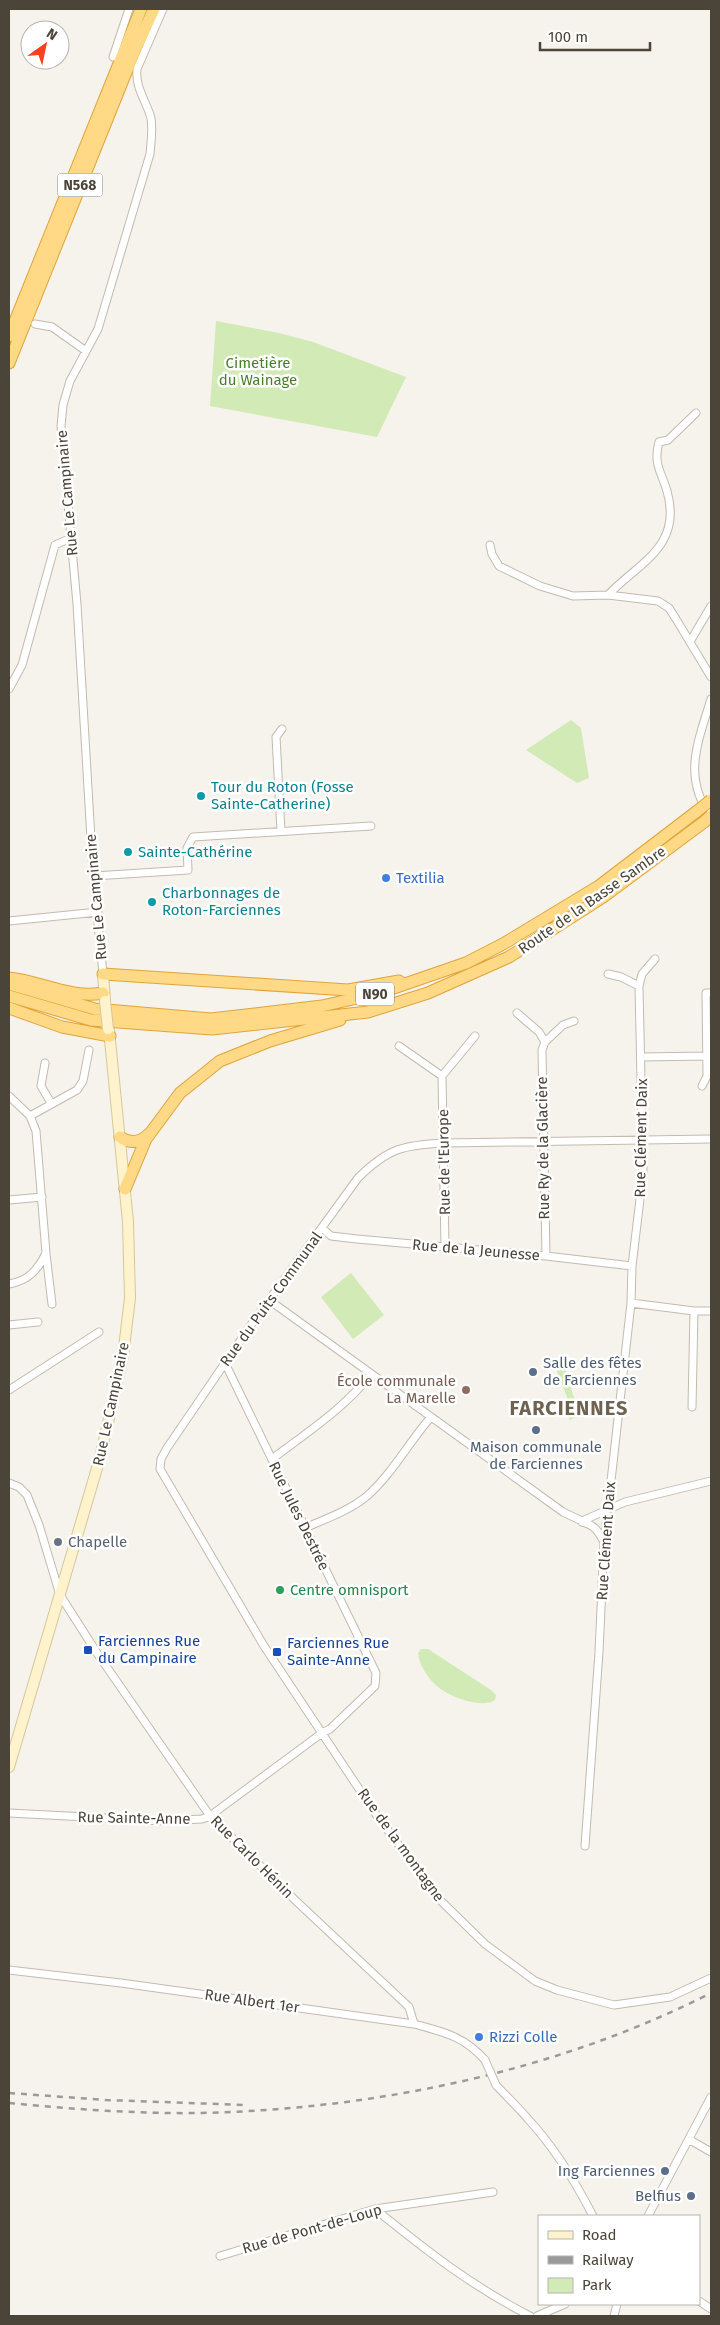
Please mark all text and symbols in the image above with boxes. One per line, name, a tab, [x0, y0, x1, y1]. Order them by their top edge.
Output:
north arrow	[20, 20, 70, 70]
scale bar	[540, 20, 650, 52]
text: N	[43, 25, 60, 44]
text: 100 m	[548, 28, 588, 46]
road number: N568	[58, 174, 102, 196]
park label: Cimetière du Wainage	[219, 354, 297, 389]
street label: Rue Le Campinaire	[53, 429, 81, 557]
place label: Tour du Roton (Fosse Sainte-Catherine)	[211, 778, 354, 813]
marker: Tour du Roton (Fosse Sainte-Catherine)	[195, 790, 207, 802]
street label: Rue Le Campinaire	[82, 833, 110, 961]
street label: Route de la Basse Sambre	[515, 842, 669, 958]
place label: Sainte-Cathérine	[138, 843, 253, 861]
marker: Sainte-Cathérine	[122, 846, 134, 858]
place label: Textilia	[396, 869, 445, 887]
marker: Textilia	[380, 872, 392, 884]
place label: Charbonnages de Roton-Farciennes	[162, 884, 281, 919]
marker: Charbonnages de Roton-Farciennes	[146, 896, 158, 908]
road number: N90	[356, 982, 394, 1006]
street label: Rue Ry de la Glacière	[533, 1076, 553, 1220]
street label: Rue Clément Daix	[631, 1078, 651, 1198]
street label: Rue de l'Europe	[434, 1109, 454, 1215]
street label: Rue du Puits Communal	[216, 1228, 326, 1370]
street label: Rue de la Jeunesse	[411, 1235, 541, 1265]
street label: Rue Le Campinaire	[89, 1340, 133, 1468]
place label: Salle des fêtes de Farciennes	[543, 1354, 642, 1389]
marker: Salle des fêtes de Farciennes	[527, 1366, 539, 1378]
place label: École communale La Marelle	[337, 1372, 456, 1407]
marker: École communale La Marelle	[460, 1384, 472, 1396]
district label: FARCIENNES	[510, 1396, 628, 1420]
marker: Maison communale de Farciennes	[530, 1424, 542, 1436]
place label: Maison communale de Farciennes	[470, 1438, 602, 1473]
street label: Rue Jules Destrée	[265, 1459, 333, 1573]
street label: Rue Clément Daix	[593, 1480, 619, 1601]
place label: Chapelle	[68, 1533, 127, 1551]
marker: Chapelle	[52, 1536, 64, 1548]
place label: Centre omnisport	[290, 1581, 409, 1599]
marker: Centre omnisport	[274, 1584, 286, 1596]
place label: Farciennes Rue du Campinaire	[98, 1632, 200, 1667]
place label: Farciennes Rue Sainte-Anne	[287, 1634, 389, 1669]
marker: Farciennes Rue du Campinaire	[82, 1644, 94, 1656]
marker: Farciennes Rue Sainte-Anne	[271, 1646, 283, 1658]
street label: Rue de la montagne	[354, 1785, 448, 1905]
street label: Rue Sainte-Anne	[77, 1808, 191, 1828]
street label: Rue Carlo Hénin	[207, 1812, 297, 1902]
street label: Rue Albert 1er	[203, 1985, 301, 2017]
place label: Rizzi Colle	[489, 2028, 557, 2046]
marker: Rizzi Colle	[473, 2031, 485, 2043]
place label: Ing Farciennes	[558, 2162, 655, 2180]
marker: Ing Farciennes	[659, 2165, 671, 2177]
place label: Belfius	[635, 2187, 681, 2205]
marker: Belfius	[685, 2190, 697, 2202]
street label: Rue de Pont-de-Loup	[240, 2200, 384, 2258]
legend	[538, 2215, 700, 2305]
text: Road	[582, 2226, 617, 2244]
text: Railway	[582, 2251, 634, 2269]
text: Park	[582, 2276, 612, 2294]

